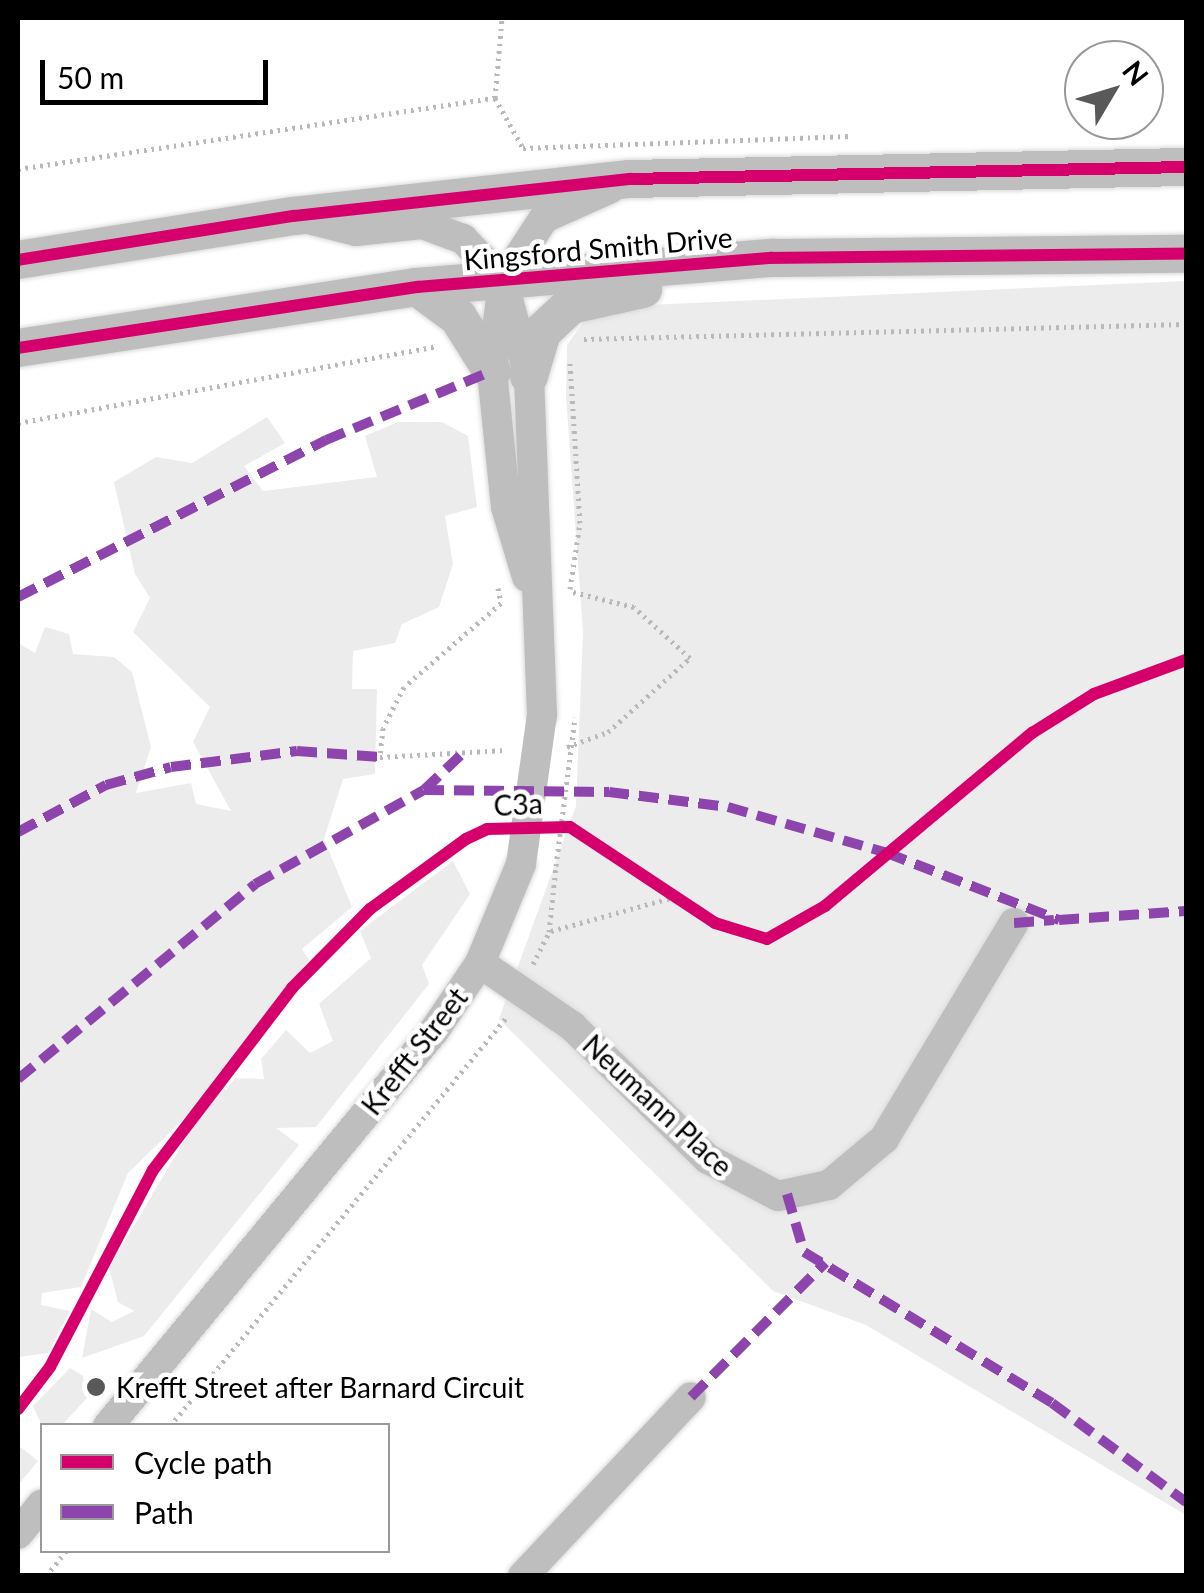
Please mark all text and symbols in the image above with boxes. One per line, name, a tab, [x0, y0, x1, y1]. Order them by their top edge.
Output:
scale bar	[45, 40, 272, 102]
north arrow	[1064, 40, 1164, 140]
text: N	[1116, 54, 1156, 92]
text: 50 m	[57, 59, 124, 95]
street label: Kingsford Smith Drive	[462, 220, 734, 276]
street label: C3a	[493, 786, 543, 822]
street label: Krefft Street	[354, 981, 474, 1121]
street label: Neumann Place	[576, 1027, 740, 1183]
place label: Krefft Street after Barnard Circuit	[116, 1370, 525, 1404]
marker: Krefft Street after Barnard Circuit	[85, 1376, 107, 1398]
legend	[40, 1423, 390, 1553]
text: Cycle path	[134, 1444, 273, 1480]
text: Path	[134, 1494, 194, 1530]

